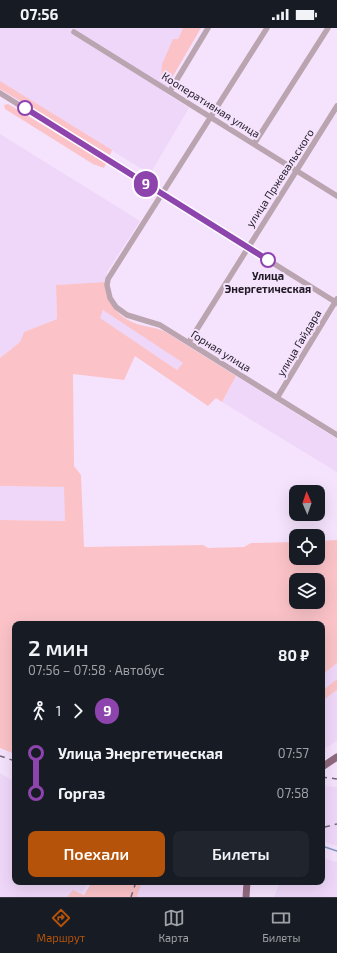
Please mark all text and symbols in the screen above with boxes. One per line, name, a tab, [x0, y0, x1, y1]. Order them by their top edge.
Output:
text: 07:56	[20, 5, 58, 23]
street label: Кооперативная улица	[159, 69, 263, 141]
unlabelled marker	[17, 100, 33, 116]
street label: улица Пржевальского	[243, 126, 317, 230]
line badge: 9	[133, 171, 159, 197]
text: 9	[142, 175, 150, 192]
marker: Улица Энергетическая	[260, 252, 276, 268]
place label: Улица Энергетическая	[225, 269, 311, 295]
street label: улица Гайдара	[274, 307, 324, 379]
street label: Горная улица	[188, 327, 254, 375]
north arrow	[289, 485, 325, 521]
map controls	[289, 485, 325, 609]
button: locate	[289, 529, 325, 565]
button: layers	[289, 573, 325, 609]
text: 2 мин	[28, 634, 89, 660]
text: 80 ₽	[278, 646, 309, 664]
text: 07:56 – 07:58 · Автобус	[28, 662, 164, 678]
icon: walk	[28, 700, 50, 722]
icon: forward	[67, 700, 89, 722]
text: 9	[103, 702, 111, 719]
text: 1	[56, 703, 61, 719]
text: Улица Энергетическая	[58, 744, 223, 762]
text: 07:57	[278, 745, 309, 761]
text: Горгаз	[58, 784, 105, 802]
text: 07:58	[277, 785, 309, 801]
button: Поехали	[28, 831, 165, 877]
button: Билеты	[173, 831, 309, 877]
tab: Маршрут	[37, 907, 85, 944]
tab: Карта	[158, 907, 189, 944]
tab: Билеты	[262, 907, 300, 944]

